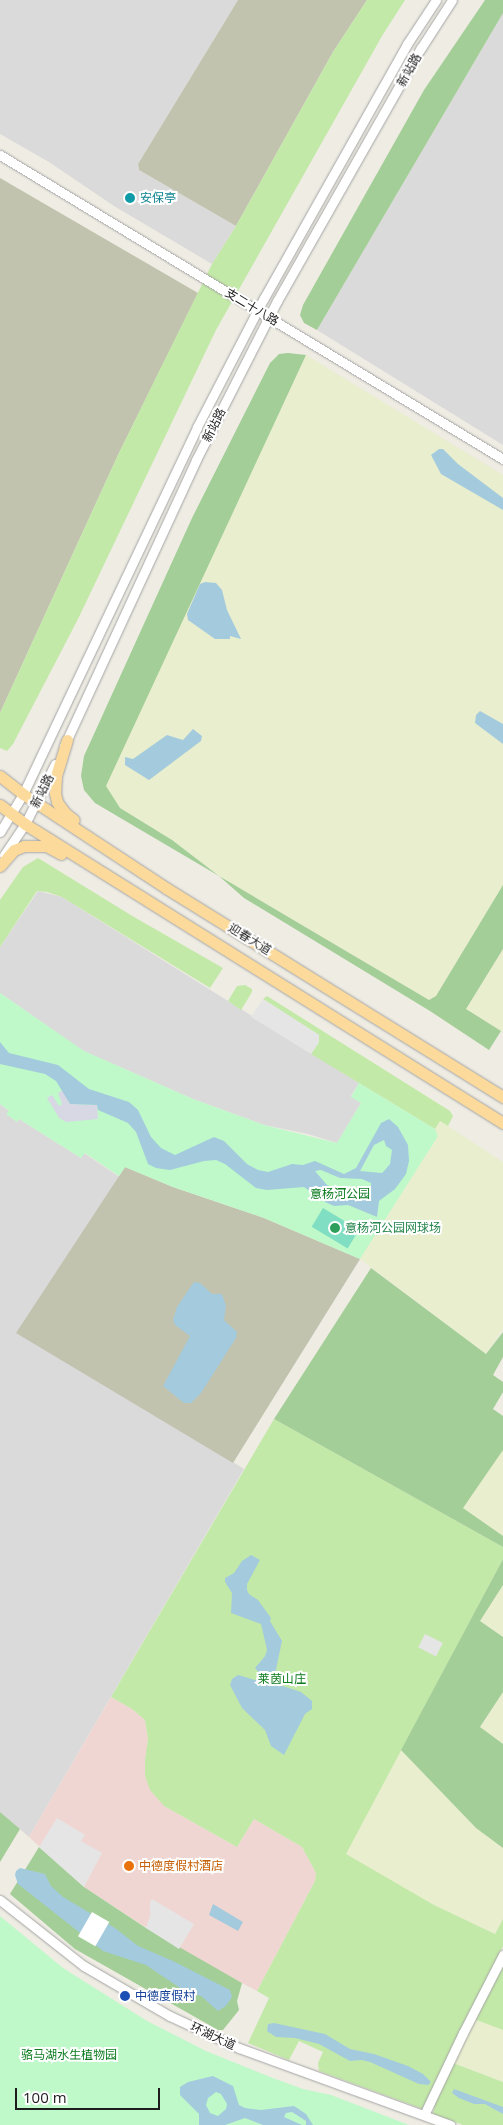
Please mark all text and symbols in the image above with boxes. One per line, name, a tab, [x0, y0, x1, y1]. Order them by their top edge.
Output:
street label: 新站路	[394, 51, 424, 89]
place label: 安保亭	[140, 191, 176, 205]
marker: 安保亭	[124, 192, 136, 204]
street label: 支二十八路	[223, 285, 281, 329]
street label: 新站路	[199, 406, 229, 444]
street label: 新站路	[27, 772, 57, 810]
street label: 迎春大道	[226, 920, 274, 958]
park label: 意杨河公园	[310, 1187, 370, 1201]
place label: 意杨河公园网球场	[345, 1221, 441, 1235]
marker: 意杨河公园网球场	[329, 1222, 341, 1234]
park label: 莱茵山庄	[258, 1672, 306, 1686]
place label: 中德度假村酒店	[139, 1859, 223, 1873]
marker: 中德度假村酒店	[123, 1860, 135, 1872]
place label: 中德度假村	[135, 1989, 195, 2003]
marker: 中德度假村	[119, 1990, 131, 2002]
street label: 环湖大道	[188, 2019, 238, 2053]
park label: 骆马湖水生植物园	[21, 2048, 117, 2062]
scale bar	[18, 2078, 162, 2110]
text: 100 m	[23, 2087, 67, 2107]

